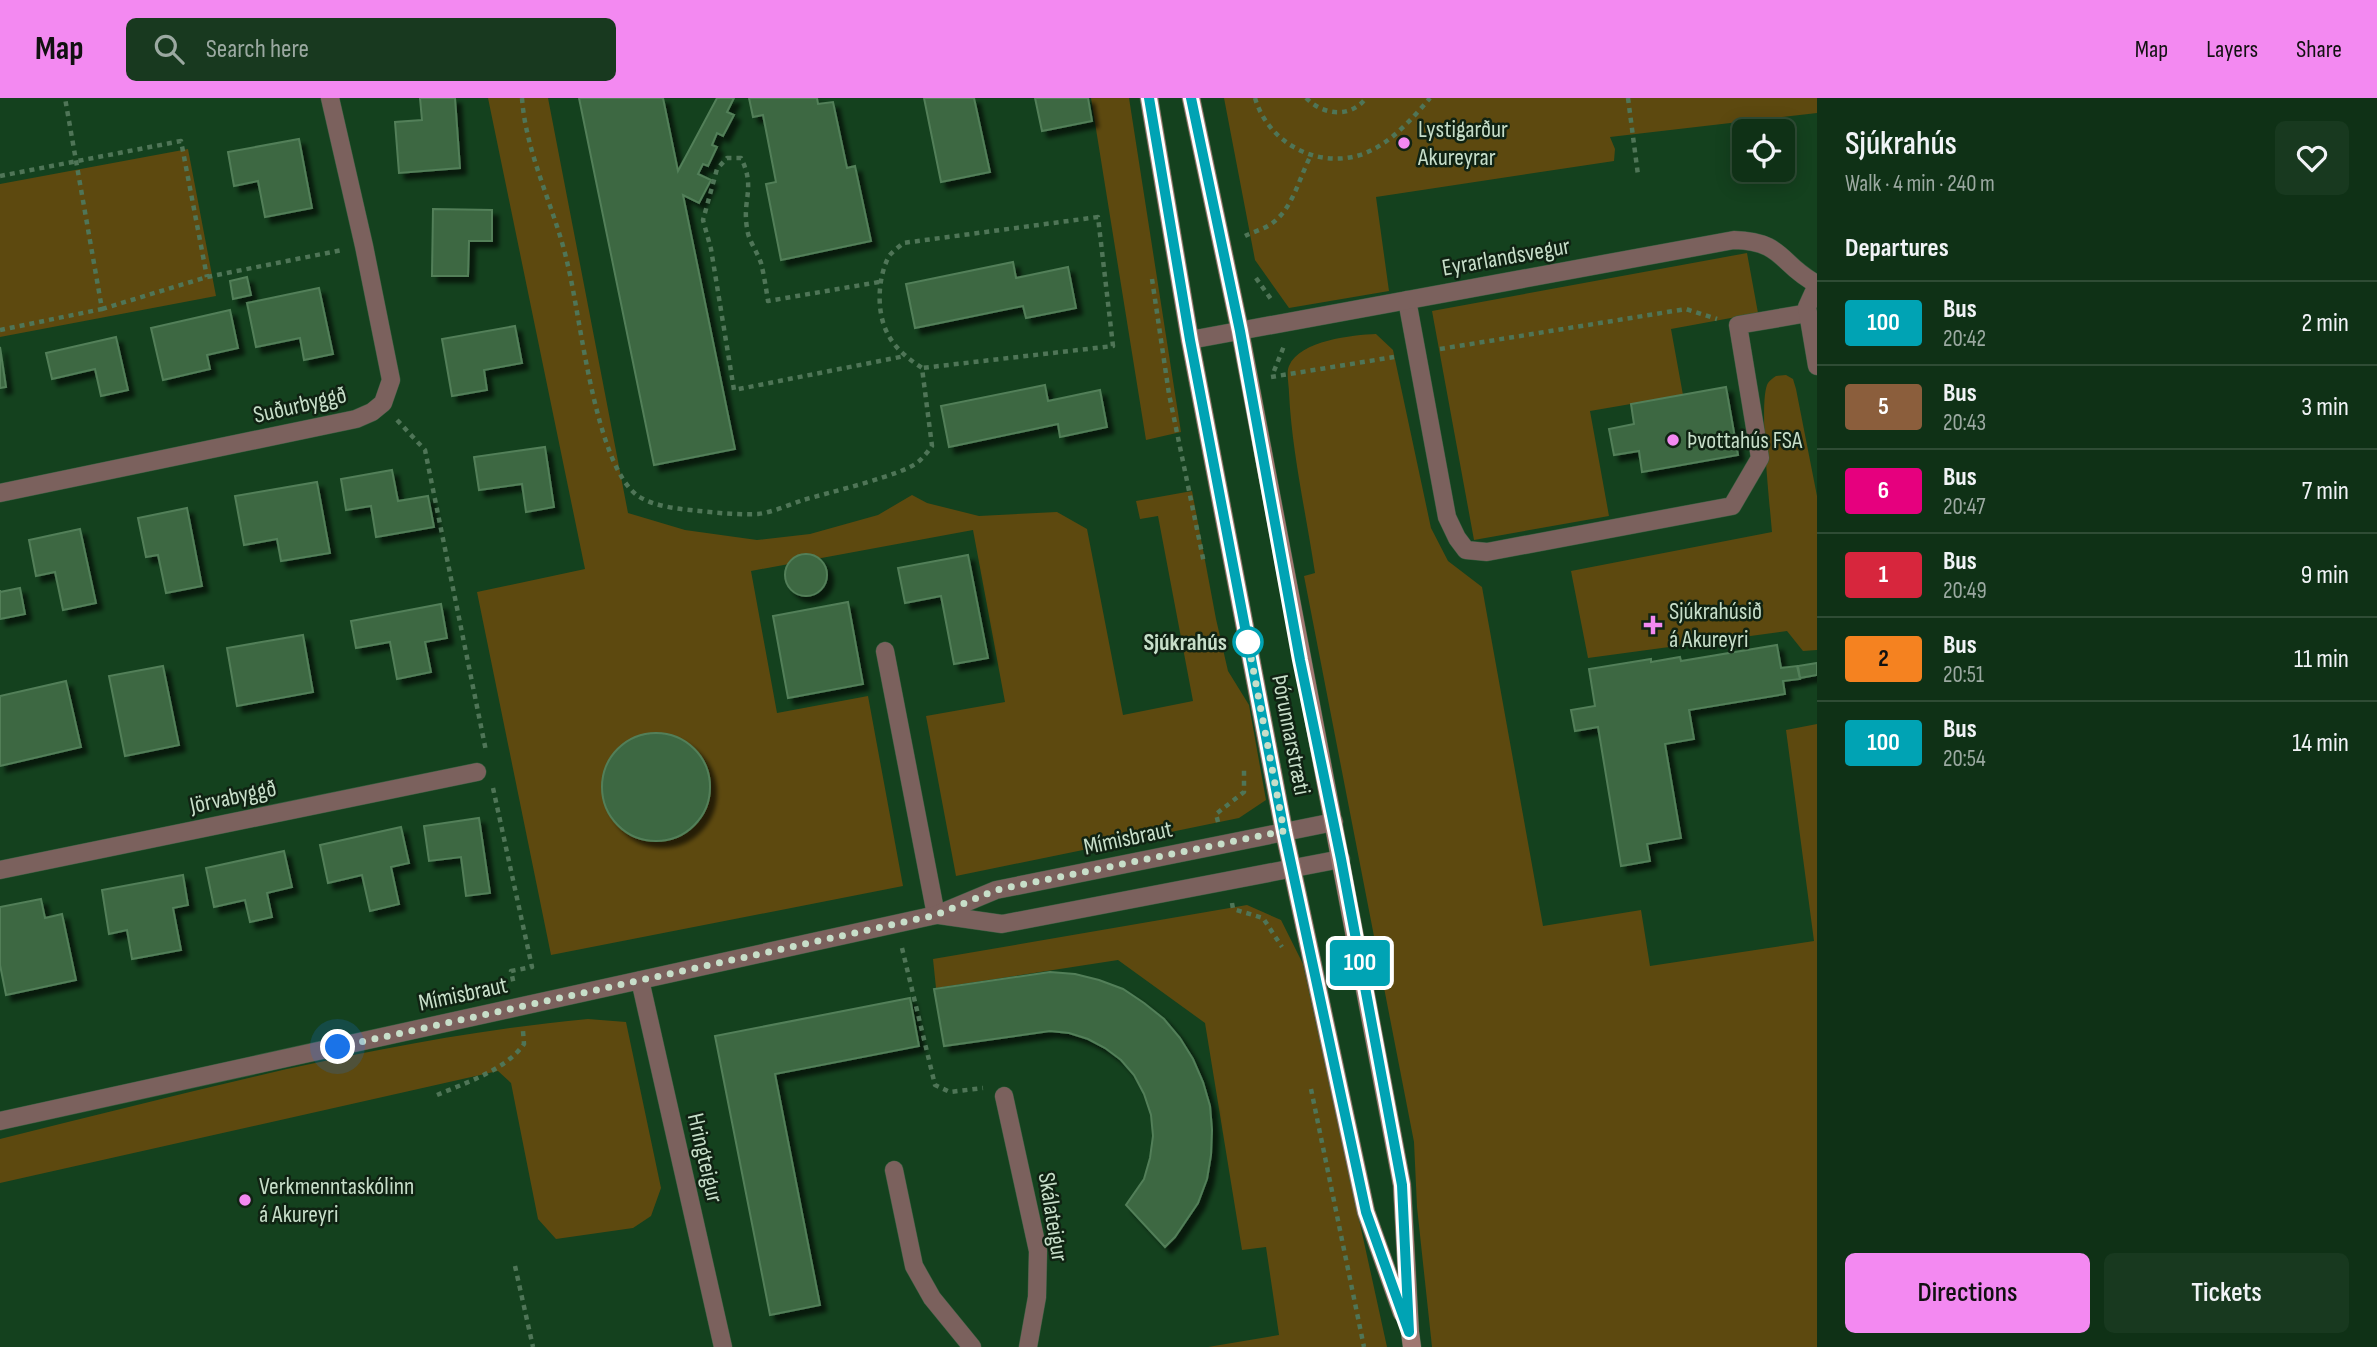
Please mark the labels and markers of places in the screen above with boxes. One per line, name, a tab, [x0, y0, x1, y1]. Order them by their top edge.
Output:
place label: Lystigarður Akureyrar	[1417, 115, 1508, 172]
marker: Lystigarður Akureyrar	[1396, 135, 1412, 151]
place label: Þvottahús FSA	[1687, 426, 1803, 455]
marker: Þvottahús FSA	[1665, 432, 1681, 448]
place label: Sjúkrahúsið á Akureyri	[1669, 597, 1762, 654]
marker: Sjúkrahúsið á Akureyri	[1643, 615, 1663, 635]
marker: Sjúkrahús	[1233, 627, 1263, 657]
place label: Sjúkrahús	[1143, 628, 1227, 657]
place label: Verkmenntaskólinn á Akureyri	[259, 1172, 414, 1229]
marker: Verkmenntaskólinn á Akureyri	[237, 1192, 253, 1208]

